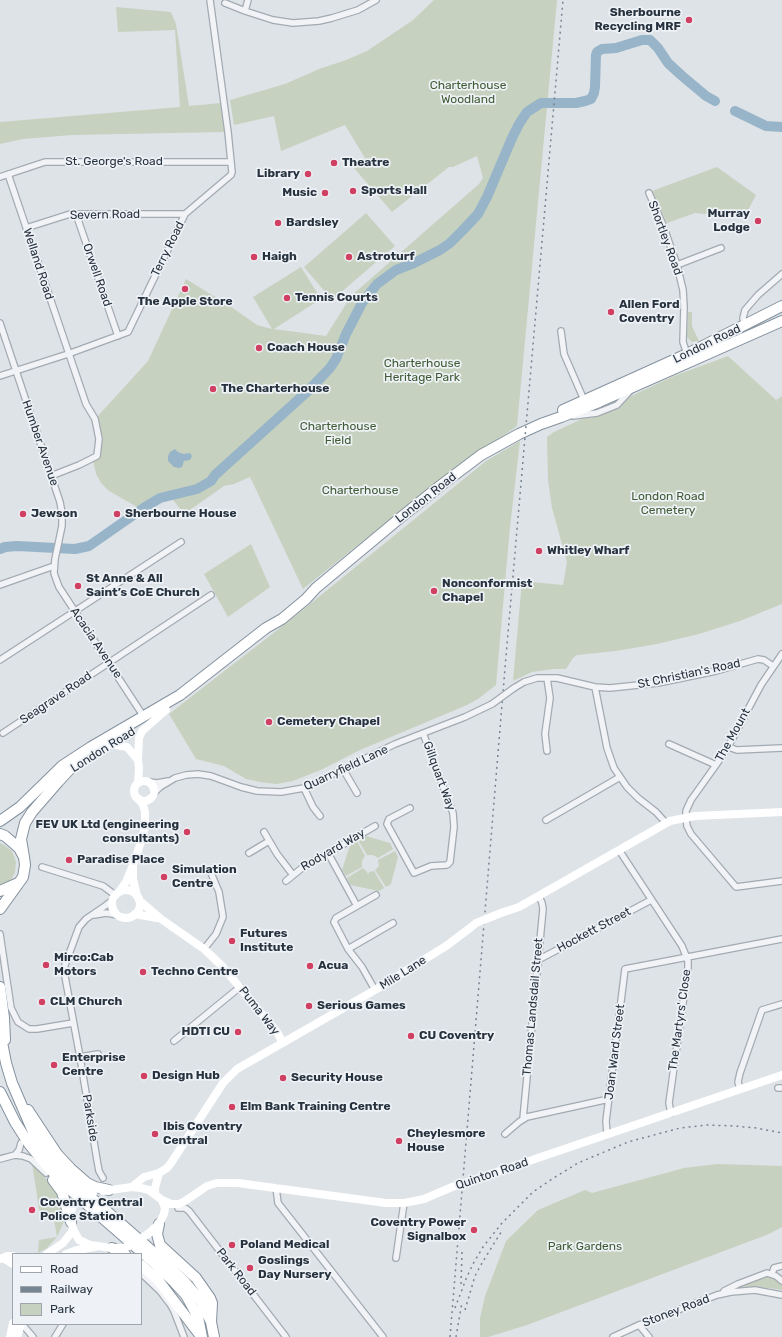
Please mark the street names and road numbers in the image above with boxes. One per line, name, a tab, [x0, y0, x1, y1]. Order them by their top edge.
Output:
street label: St. George's Road	[65, 155, 163, 169]
street label: Shortley Road	[645, 199, 685, 277]
street label: Severn Road	[70, 207, 140, 223]
street label: Terry Road	[148, 219, 188, 279]
street label: Welland Road	[20, 226, 56, 302]
street label: Orwell Road	[79, 241, 115, 309]
street label: London Road	[671, 321, 743, 367]
street label: Humber Avenue	[19, 398, 61, 488]
street label: London Road	[393, 470, 459, 526]
street label: Acacia Avenue	[67, 605, 125, 681]
street label: St Christian's Road	[636, 656, 742, 692]
street label: Seagrave Road	[17, 669, 95, 727]
street label: The Mount	[712, 706, 754, 764]
street label: London Road	[68, 724, 138, 776]
street label: Gillquart Way	[420, 739, 458, 813]
street label: Quarryfield Lane	[302, 742, 390, 794]
street label: Rodyard Way	[298, 826, 368, 874]
street label: Hockett Street	[555, 904, 633, 956]
street label: Thomas Landsdail Street	[520, 937, 546, 1077]
street label: Mile Lane	[377, 953, 429, 993]
street label: The Martyrs' Close	[666, 968, 694, 1072]
street label: Puma Way	[236, 984, 282, 1038]
street label: Joan Ward Street	[602, 1003, 628, 1101]
street label: Parkside	[79, 1093, 101, 1143]
street label: Quinton Road	[454, 1155, 530, 1193]
street label: Park Road	[213, 1245, 259, 1299]
street label: Stoney Road	[640, 1292, 712, 1330]

